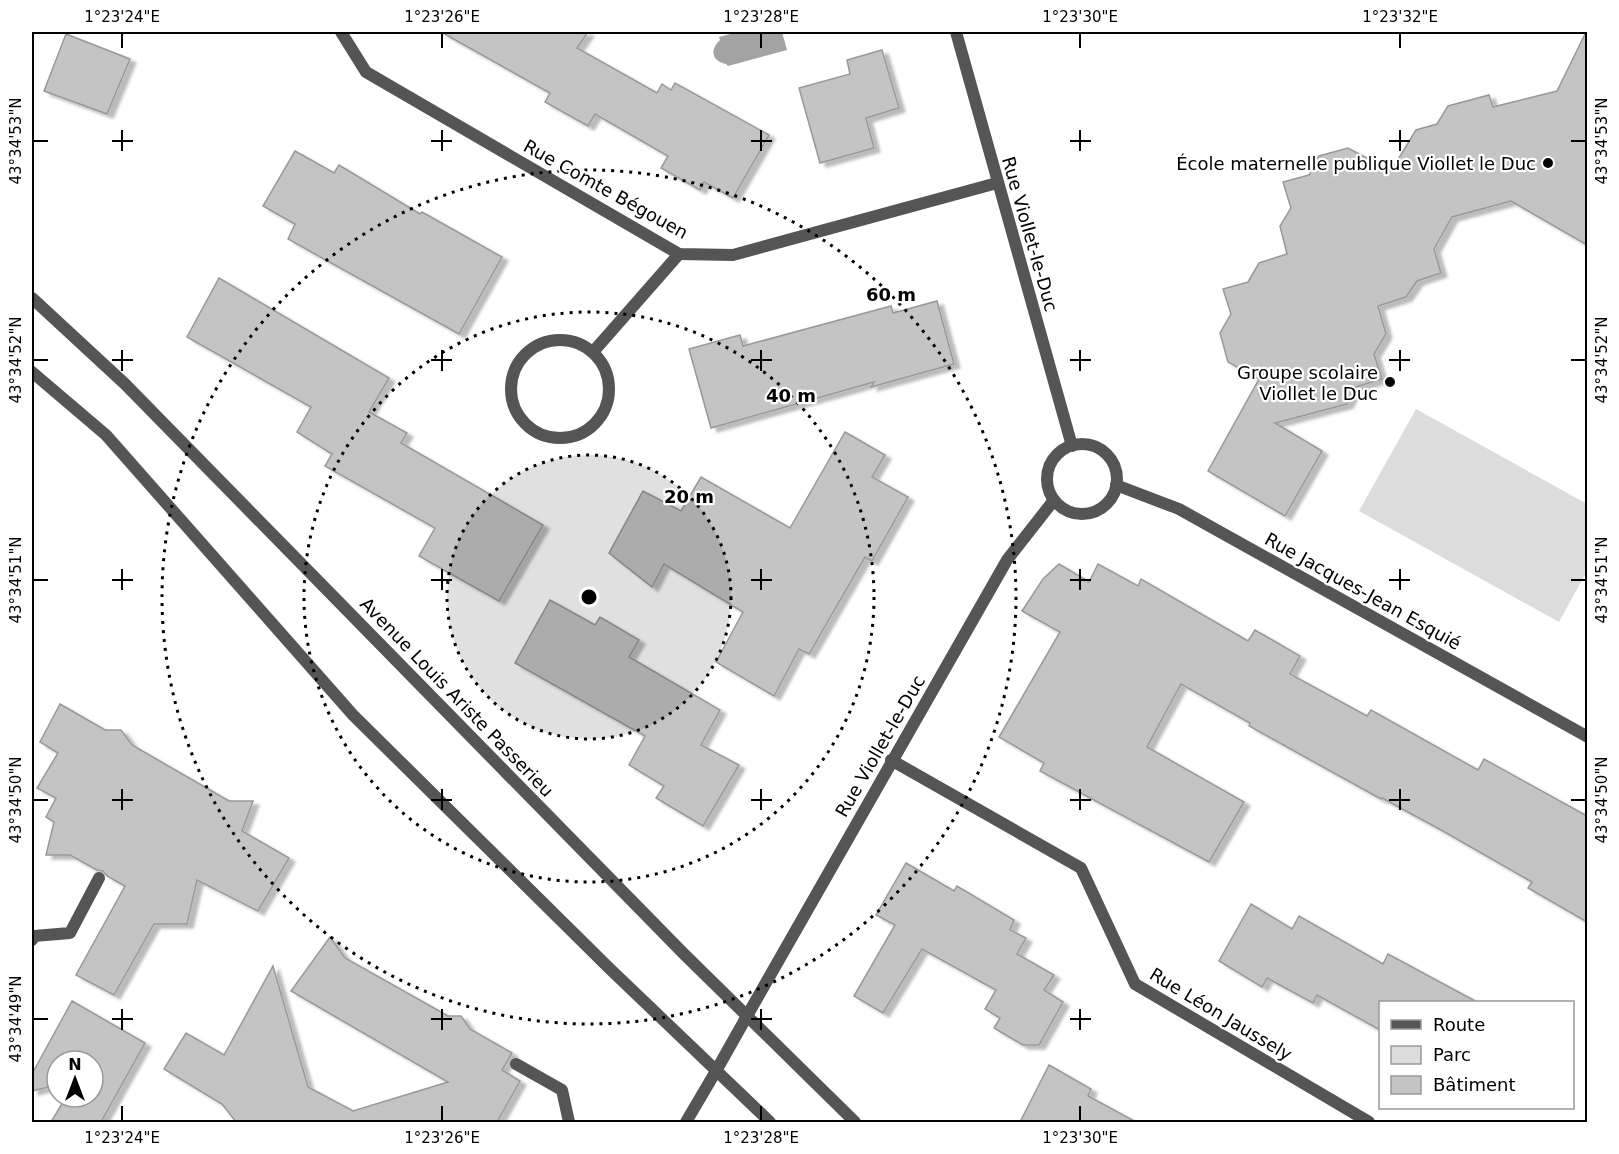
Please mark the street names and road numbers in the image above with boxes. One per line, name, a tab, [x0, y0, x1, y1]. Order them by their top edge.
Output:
street label: Rue Comte Bégouen	[520, 135, 692, 243]
street label: Rue Viollet-le-Duc	[998, 154, 1062, 314]
street label: Rue Jacques-Jean Esquié	[1261, 528, 1465, 654]
street label: Avenue Louis Ariste Passerieu	[356, 593, 558, 801]
street label: Rue Viollet-le-Duc	[831, 671, 929, 821]
street label: Rue Léon Jaussely	[1146, 963, 1296, 1065]

